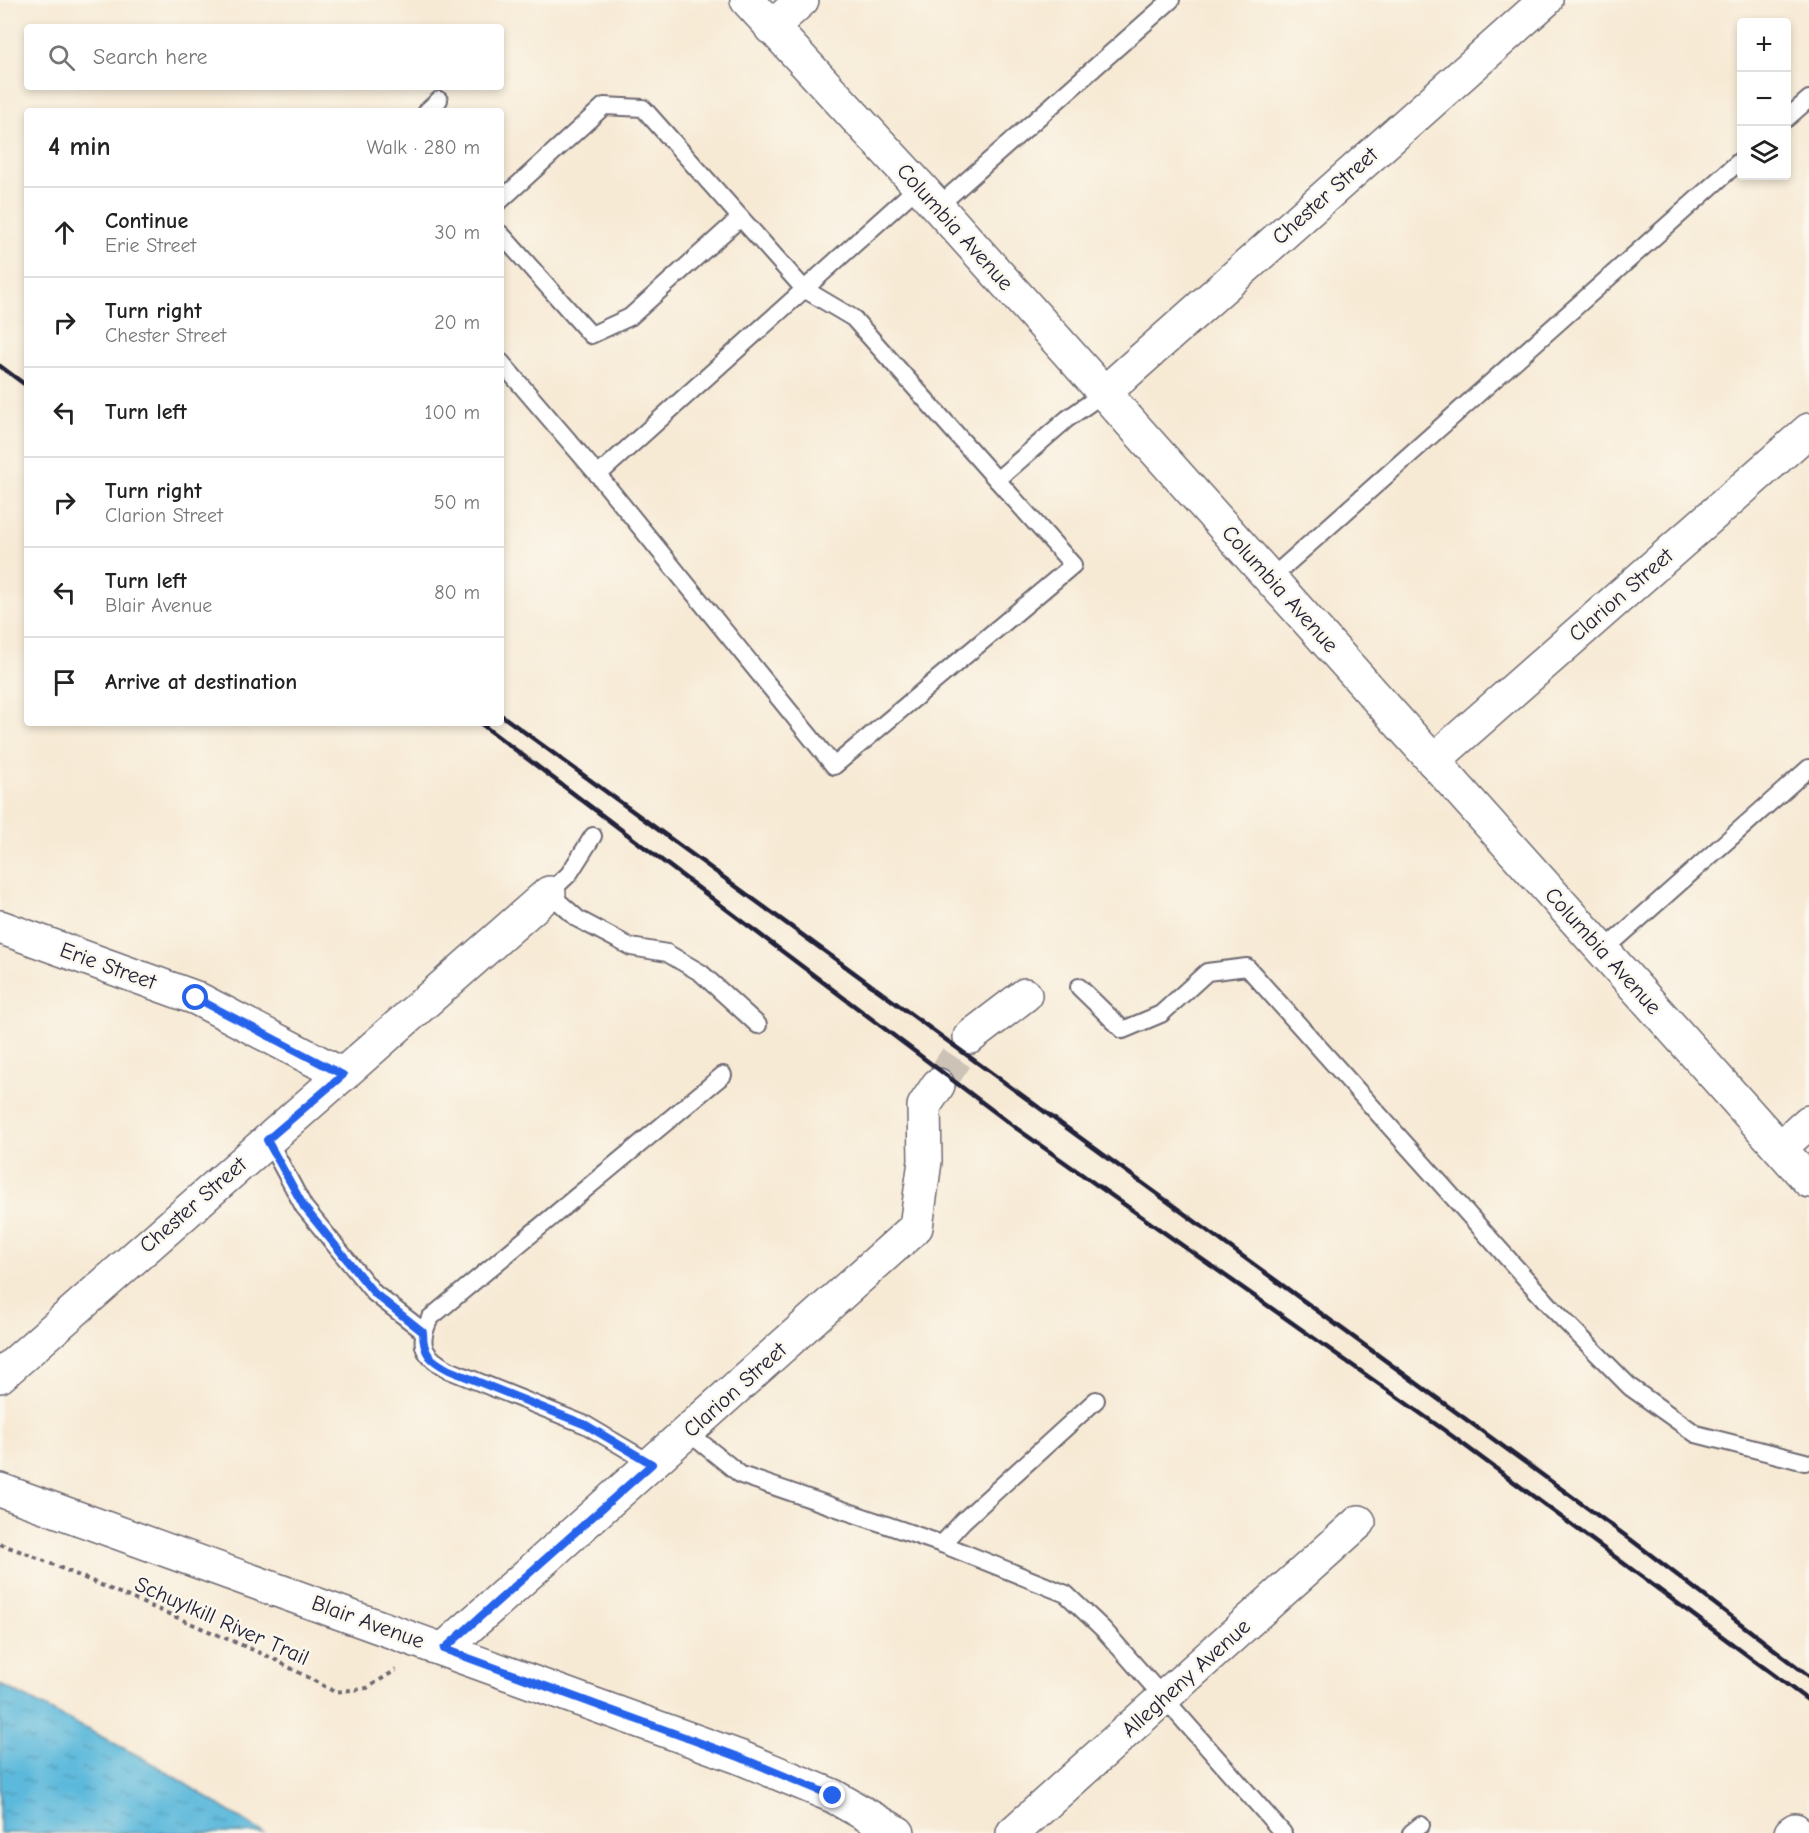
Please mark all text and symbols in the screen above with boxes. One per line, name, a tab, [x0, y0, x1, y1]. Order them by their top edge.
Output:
map controls	[1737, 18, 1791, 180]
button: +	[1737, 18, 1791, 72]
search box	[24, 24, 504, 90]
icon: search	[45, 41, 78, 74]
text: Search here	[93, 44, 208, 70]
button: −	[1737, 72, 1791, 126]
button: layers	[1737, 126, 1791, 180]
text: 4 min	[48, 132, 111, 162]
text: Walk · 280 m	[367, 136, 480, 159]
street label: Chester Street	[1267, 141, 1384, 250]
street label: Columbia Avenue	[891, 158, 1019, 296]
text: Continue	[105, 208, 188, 234]
icon: ahead	[48, 216, 81, 249]
text: 30 m	[434, 221, 480, 244]
text: Erie Street	[105, 234, 196, 257]
text: Turn right	[105, 298, 202, 324]
icon: right	[48, 306, 81, 339]
text: 20 m	[434, 311, 480, 334]
text: Chester Street	[105, 324, 226, 347]
icon: left	[48, 396, 81, 429]
text: Turn left	[105, 399, 187, 425]
text: 100 m	[425, 401, 480, 424]
text: Turn right	[105, 478, 202, 504]
icon: right	[48, 486, 81, 519]
text: 50 m	[434, 491, 480, 514]
text: Clarion Street	[105, 504, 223, 527]
street label: Columbia Avenue	[1216, 520, 1344, 658]
street label: Clarion Street	[1564, 542, 1679, 647]
text: Turn left	[105, 568, 187, 594]
icon: left	[48, 576, 81, 609]
text: 80 m	[434, 581, 480, 604]
text: Blair Avenue	[105, 594, 212, 617]
icon: arrive	[48, 666, 81, 699]
text: Arrive at destination	[105, 669, 297, 695]
street label: Columbia Avenue	[1539, 882, 1667, 1020]
street label: Erie Street	[56, 937, 160, 996]
route start	[182, 984, 208, 1010]
street label: Chester Street	[134, 1151, 252, 1259]
street label: Clarion Street	[678, 1336, 792, 1443]
street label: Schuylkill River Trail	[131, 1571, 313, 1671]
street label: Blair Avenue	[308, 1590, 428, 1654]
street label: Allegheny Avenue	[1116, 1613, 1256, 1743]
route end	[819, 1782, 845, 1808]

